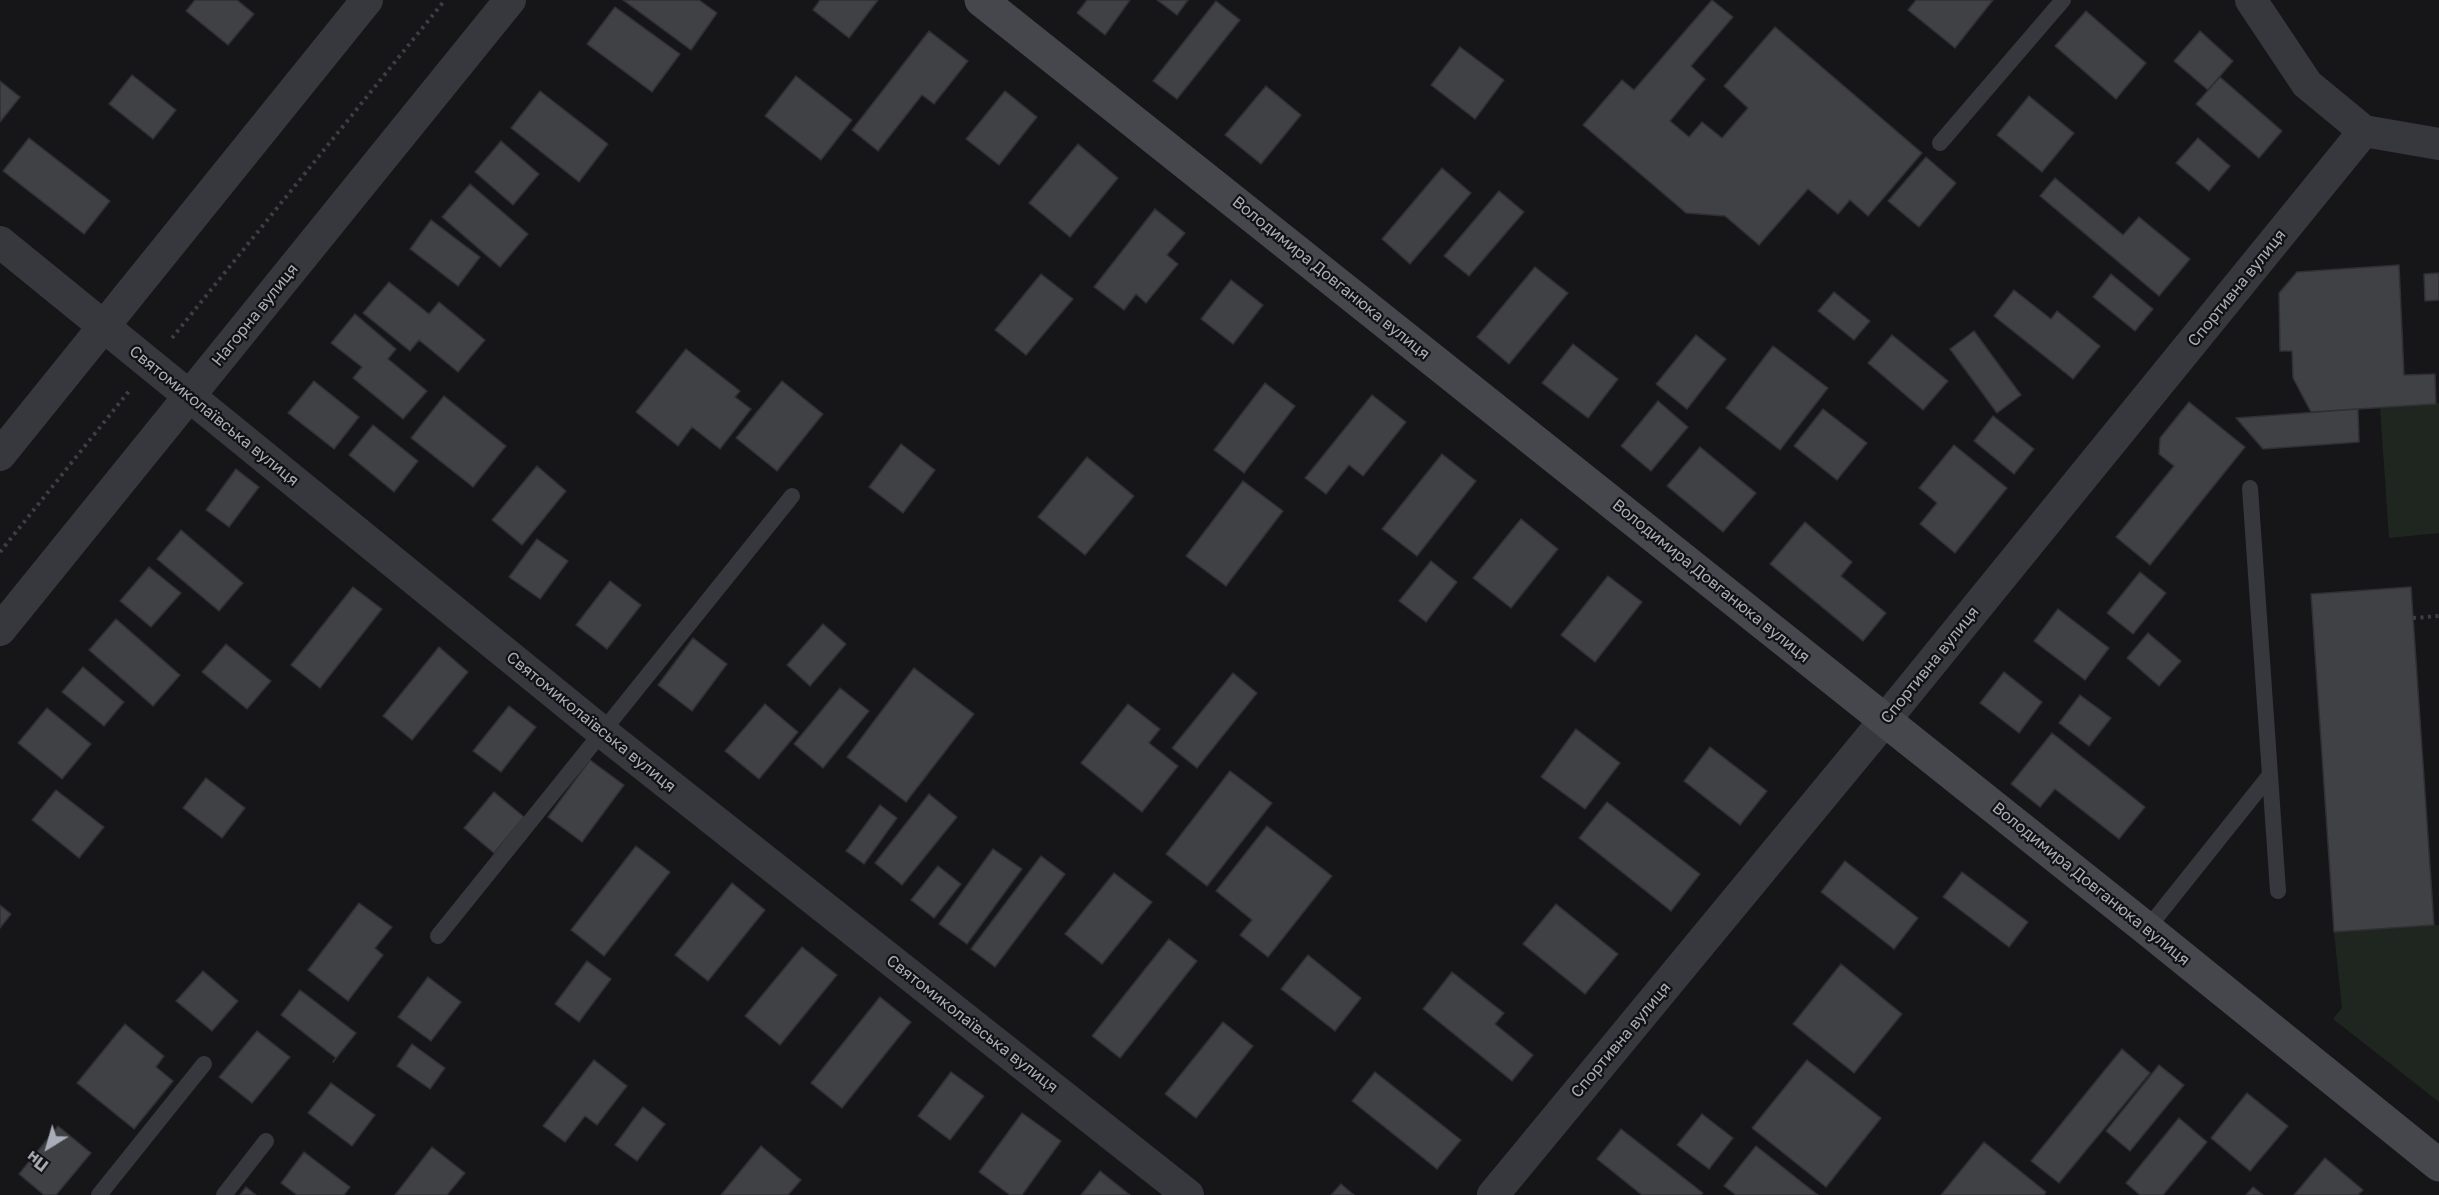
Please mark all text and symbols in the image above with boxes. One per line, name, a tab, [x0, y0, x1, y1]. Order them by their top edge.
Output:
street label: Володимира Довганюка вулиця	[1228, 192, 1434, 364]
street label: Спортивна вулиця	[2184, 226, 2290, 350]
street label: Нагорна вулиця	[208, 260, 302, 370]
street label: Святомиколаївська вулиця	[125, 342, 303, 490]
street label: Володимира Довганюка вулиця	[1608, 495, 1814, 667]
street label: Спортивна вулиця	[1877, 603, 1983, 727]
street label: Святомиколаївська вулиця	[502, 648, 680, 796]
street label: Володимира Довганюка вулиця	[1988, 798, 2194, 970]
street label: Святомиколаївська вулиця	[882, 951, 1062, 1097]
street label: Спортивна вулиця	[1567, 978, 1675, 1102]
north arrow	[18, 1117, 78, 1177]
text: Пн	[22, 1147, 52, 1176]

